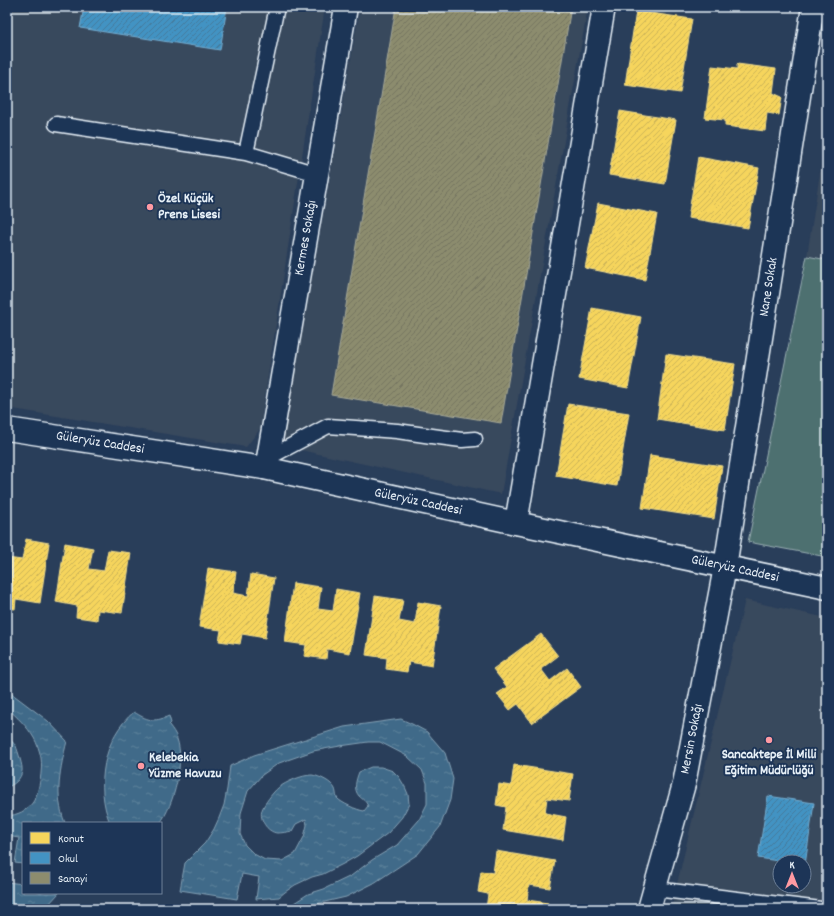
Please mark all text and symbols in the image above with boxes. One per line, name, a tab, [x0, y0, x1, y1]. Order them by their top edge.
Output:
place label: Özel Küçük Prens Lisesi	[158, 189, 221, 225]
street label: Kermes Sokağı	[290, 199, 322, 277]
marker: Özel Küçük Prens Lisesi	[145, 202, 155, 212]
street label: Nane Sokak	[754, 256, 784, 318]
street label: Güleryüz Caddesi	[54, 426, 146, 460]
street label: Güleryüz Caddesi	[372, 483, 464, 521]
street label: Güleryüz Caddesi	[689, 550, 781, 588]
street label: Mersin Sokağı	[675, 702, 709, 776]
marker: Sancaktepe İl Milli Eğitim Müdürlüğü	[764, 735, 774, 745]
place label: Sancaktepe İl Milli Eğitim Müdürlüğü	[722, 745, 817, 781]
place label: Kelebekia Yüzme Havuzu	[148, 748, 221, 784]
marker: Kelebekia Yüzme Havuzu	[136, 761, 146, 771]
legend	[22, 822, 162, 894]
text: Konut	[58, 831, 85, 848]
text: Okul	[58, 851, 78, 868]
north arrow	[772, 854, 812, 894]
text: K	[789, 858, 795, 874]
text: Sanayi	[58, 871, 87, 888]

